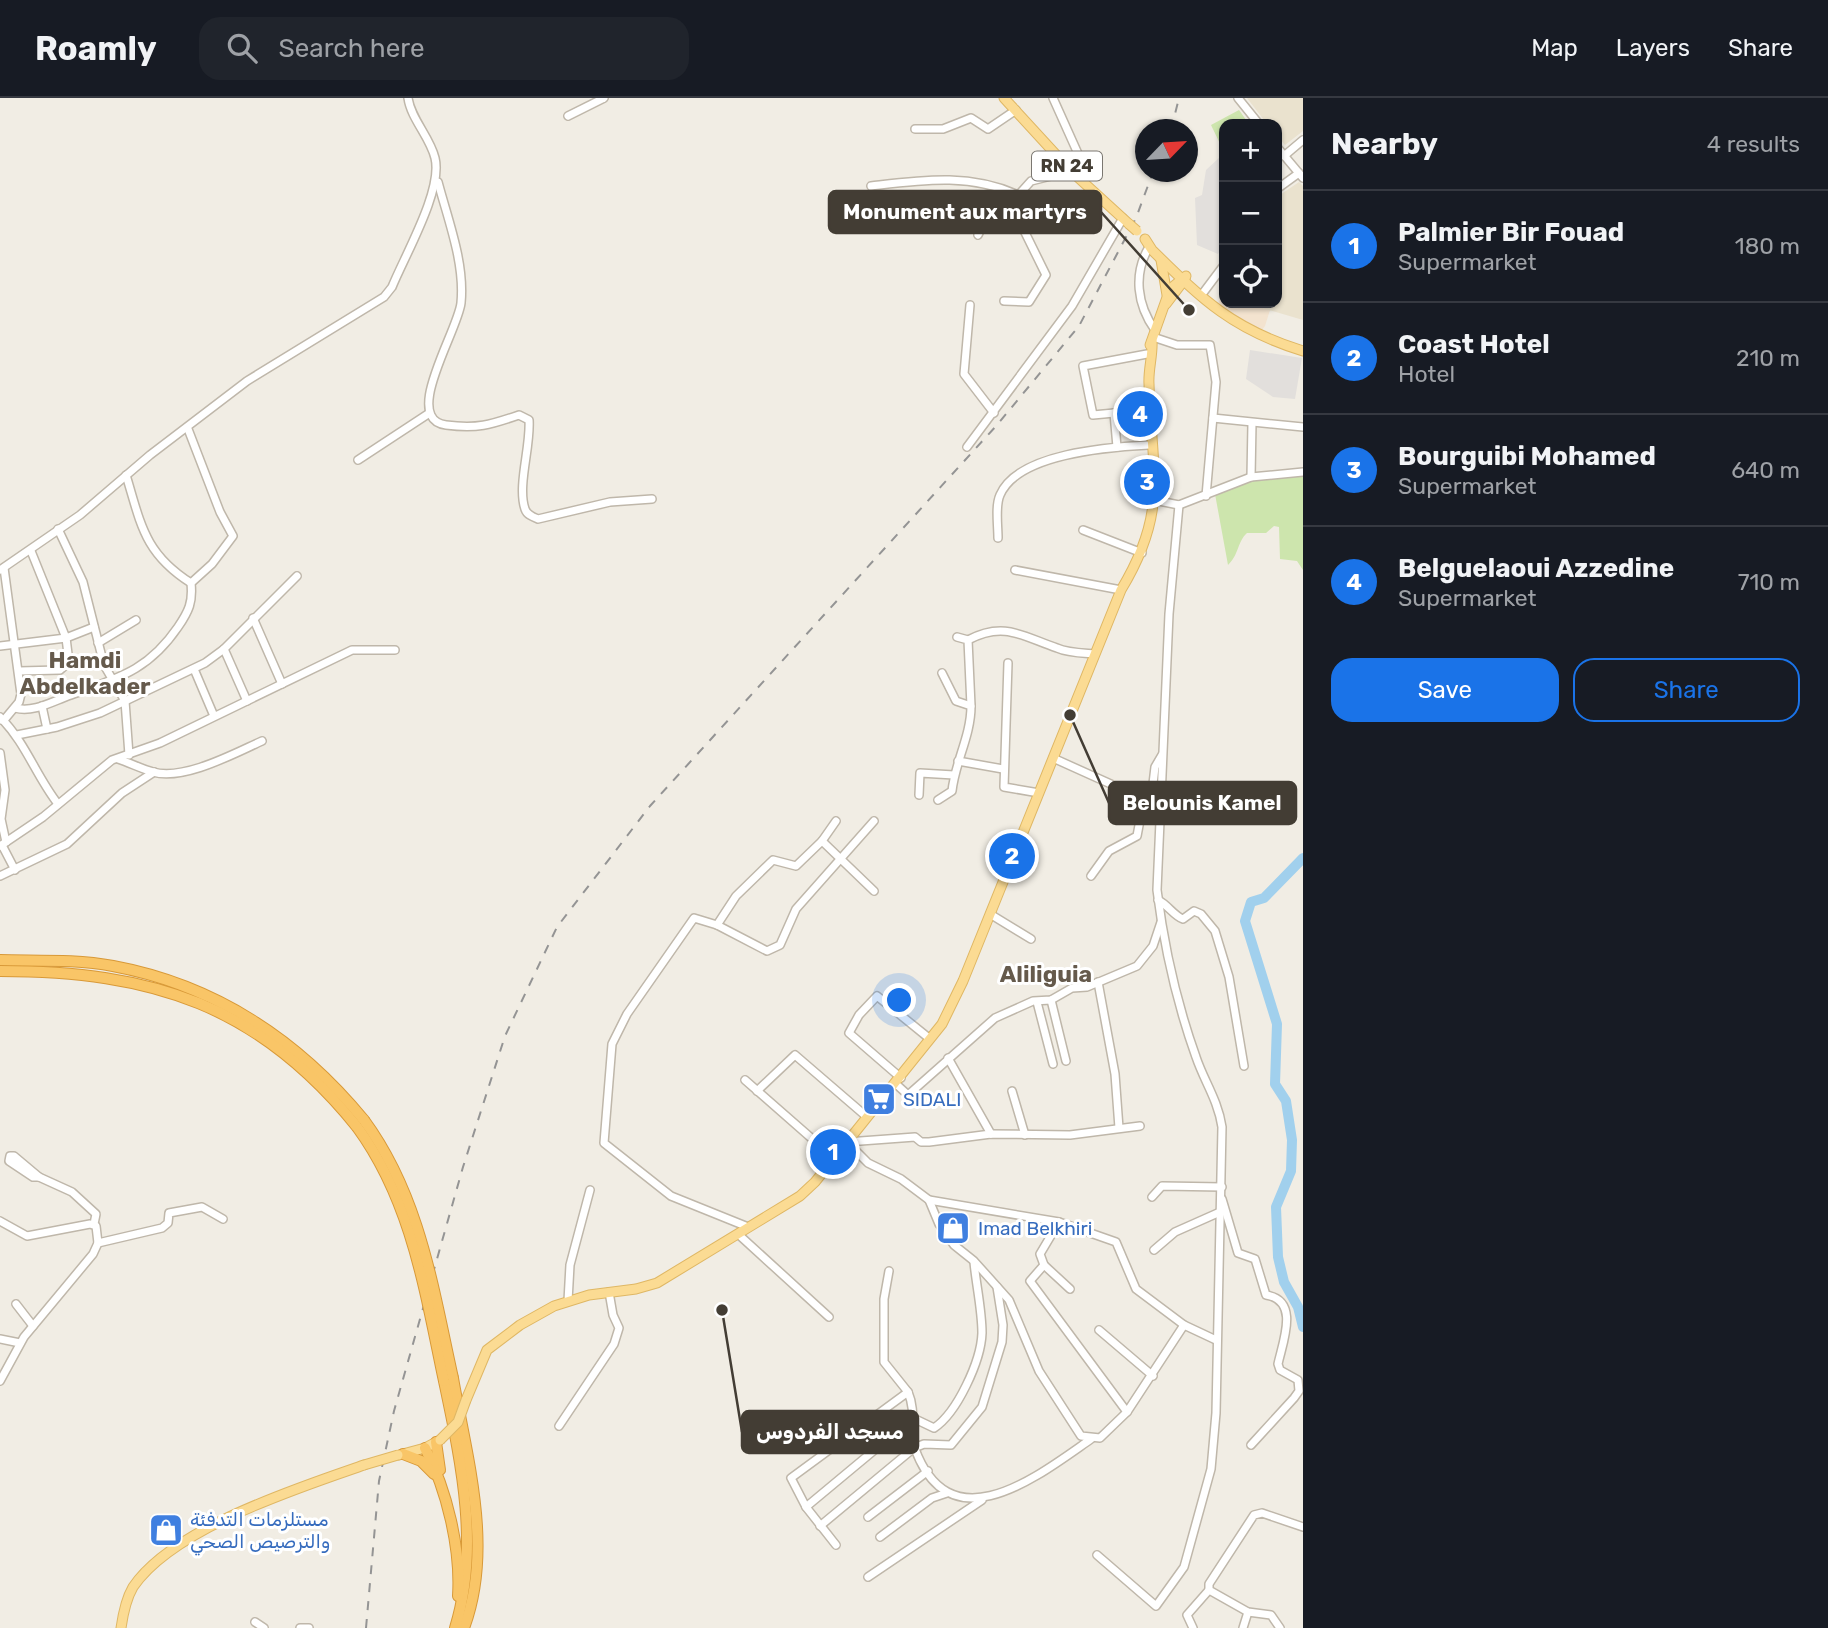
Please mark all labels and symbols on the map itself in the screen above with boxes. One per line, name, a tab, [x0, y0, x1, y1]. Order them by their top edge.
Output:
north arrow	[1135, 119, 1198, 182]
road number: RN 24	[1032, 152, 1102, 180]
callout: Monument aux martyrs	[829, 191, 1101, 233]
text: Monument aux martyrs	[843, 199, 1087, 224]
pin: 4	[1117, 388, 1163, 440]
pin: 3	[1124, 456, 1170, 508]
district label: Hamdi Abdelkader	[19, 646, 151, 700]
callout: Belounis Kamel	[1109, 782, 1296, 824]
text: Belounis Kamel	[1122, 790, 1282, 815]
pin: 2	[989, 830, 1035, 882]
district label: Aliliguia	[1000, 960, 1092, 988]
your location	[882, 983, 916, 1017]
supermarket icon: SIDALI	[860, 1080, 898, 1118]
place label: SIDALI	[903, 1088, 961, 1111]
pin: 1	[810, 1126, 856, 1178]
shop icon: Imad Belkhiri	[934, 1209, 972, 1247]
place label: Imad Belkhiri	[978, 1217, 1092, 1240]
callout: مسجد الفردوس	[742, 1411, 918, 1453]
text: مسجد الفردوس	[756, 1419, 904, 1445]
place label: مستلزمات التدفئة والترصيص الصحي	[190, 1508, 330, 1556]
shop icon: مستلزمات التدفئة والترصيص الصحي	[147, 1511, 185, 1549]

